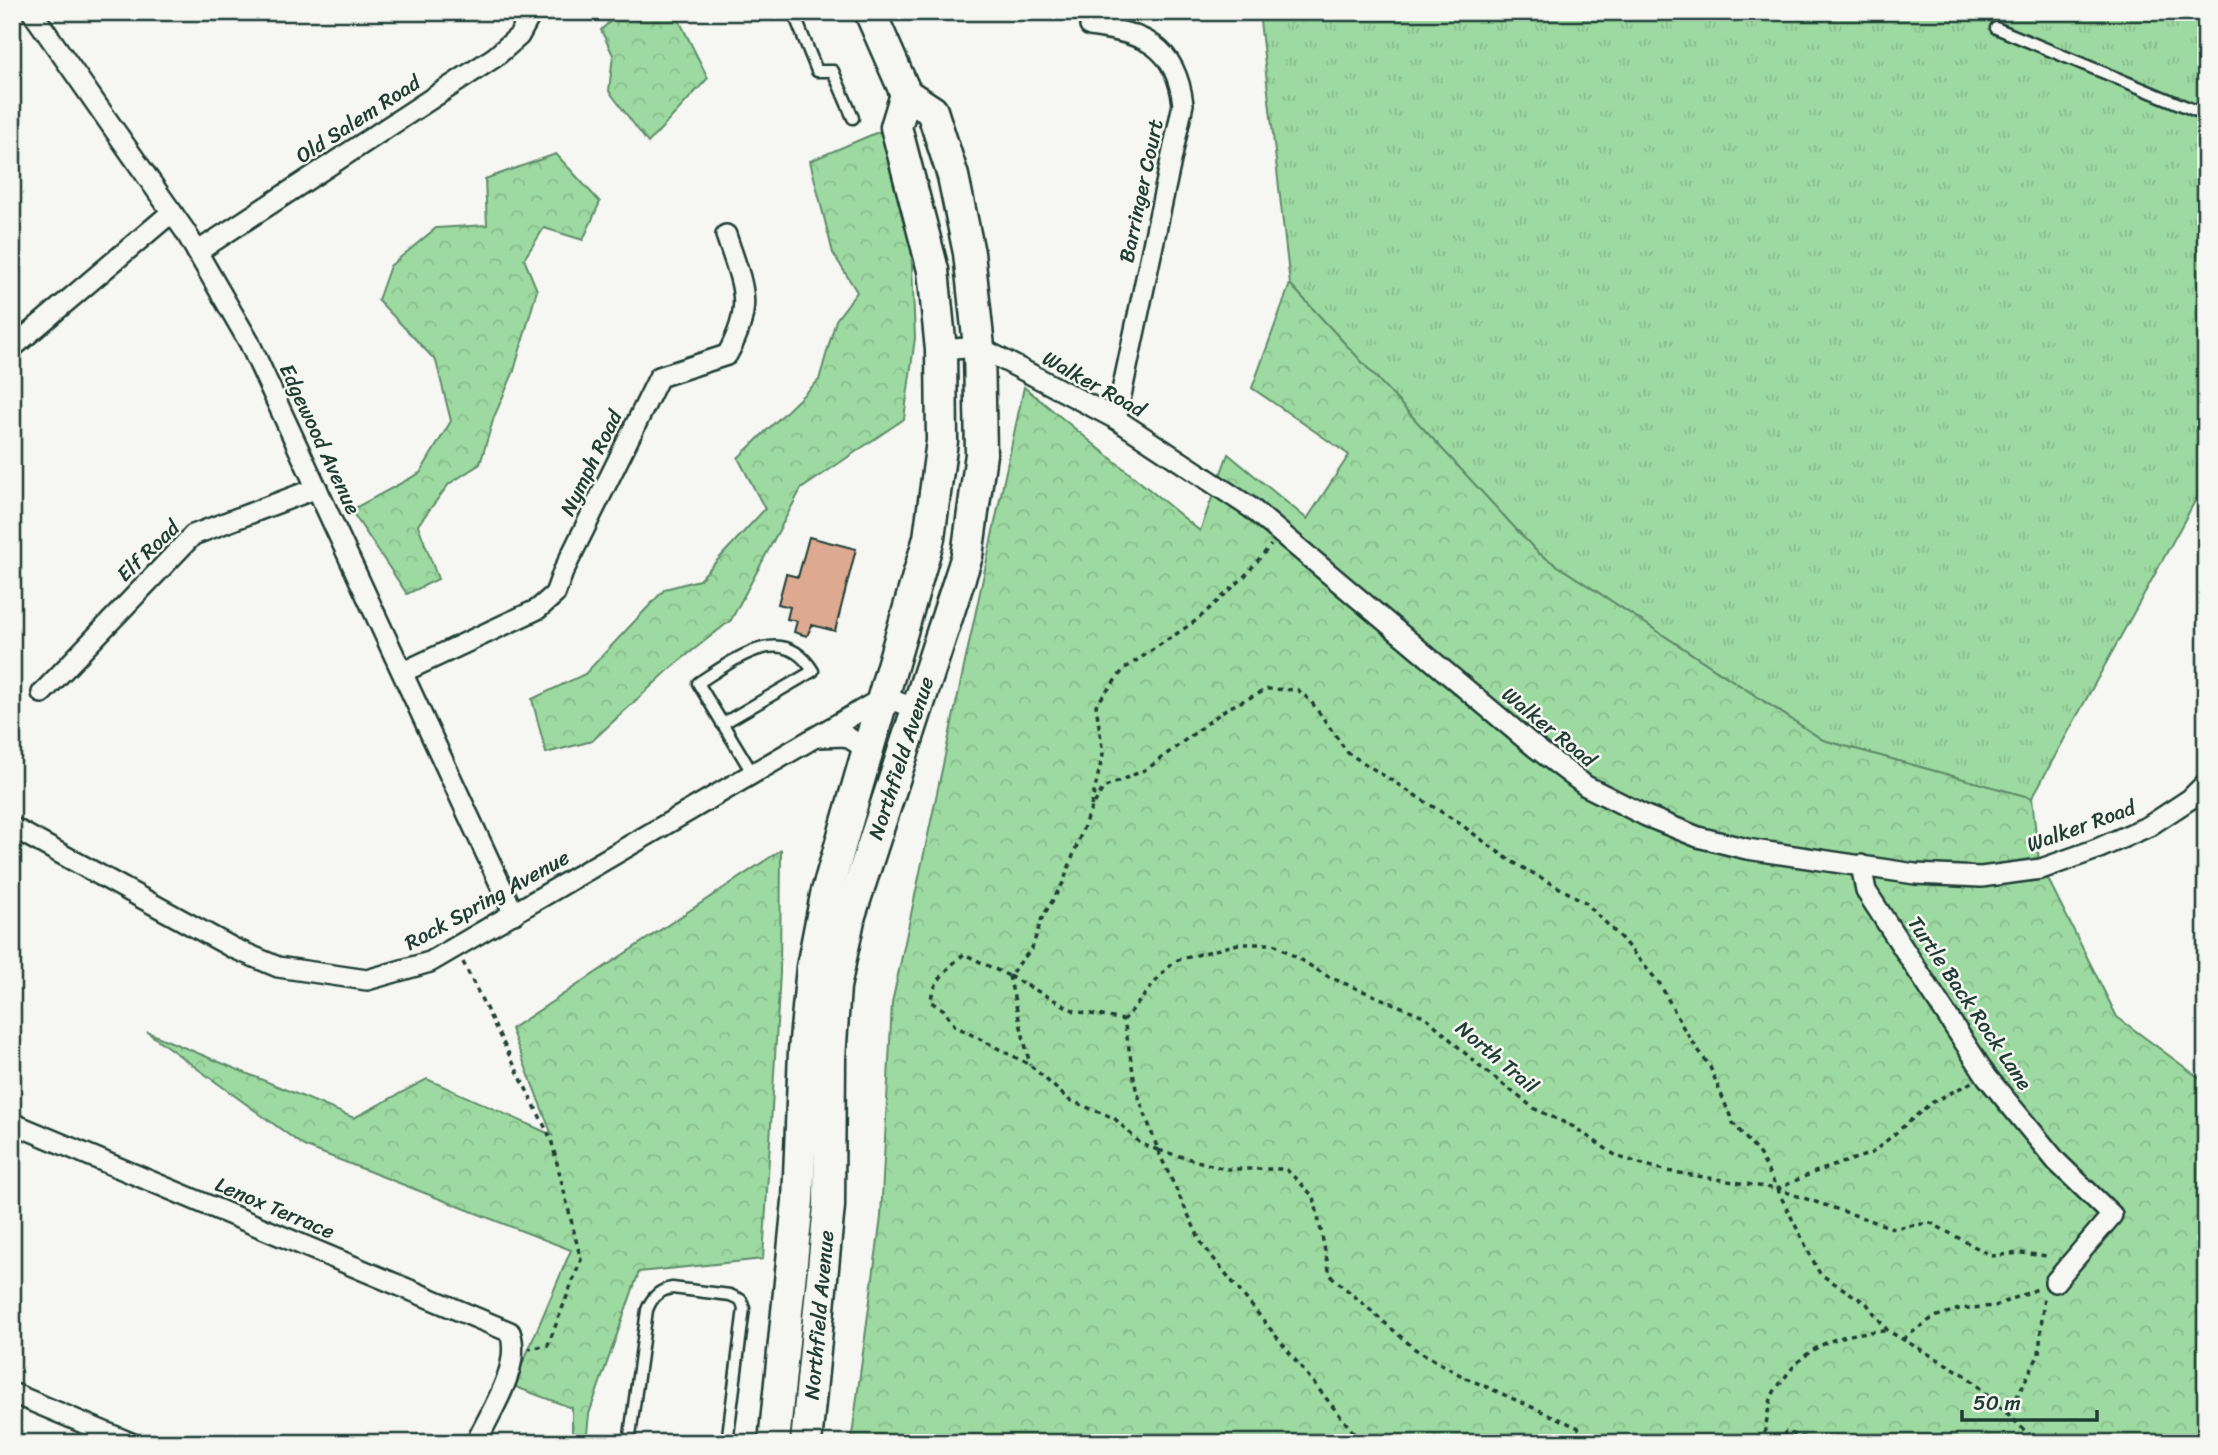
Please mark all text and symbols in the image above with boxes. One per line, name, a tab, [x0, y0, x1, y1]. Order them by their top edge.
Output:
street label: Old Salem Road	[288, 63, 430, 174]
street label: Barringer Court	[1107, 116, 1175, 266]
street label: Walker Road	[1035, 340, 1155, 429]
street label: Edgewood Avenue	[268, 357, 372, 521]
street label: Nymph Road	[549, 402, 634, 523]
street label: Elf Road	[107, 509, 190, 591]
street label: Northfield Avenue	[857, 671, 945, 845]
street label: Walker Road	[1493, 677, 1607, 779]
street label: Walker Road	[2021, 788, 2143, 863]
street label: Rock Spring Avenue	[397, 839, 577, 961]
street label: Turtle Back Rock Lane	[1897, 908, 2043, 1098]
street label: North Trail	[1447, 1010, 1548, 1104]
street label: Lenox Terrace	[209, 1166, 341, 1250]
street label: Northfield Avenue	[793, 1229, 845, 1401]
scale bar	[1962, 1378, 2097, 1422]
text: 50 m	[1973, 1384, 2021, 1422]

